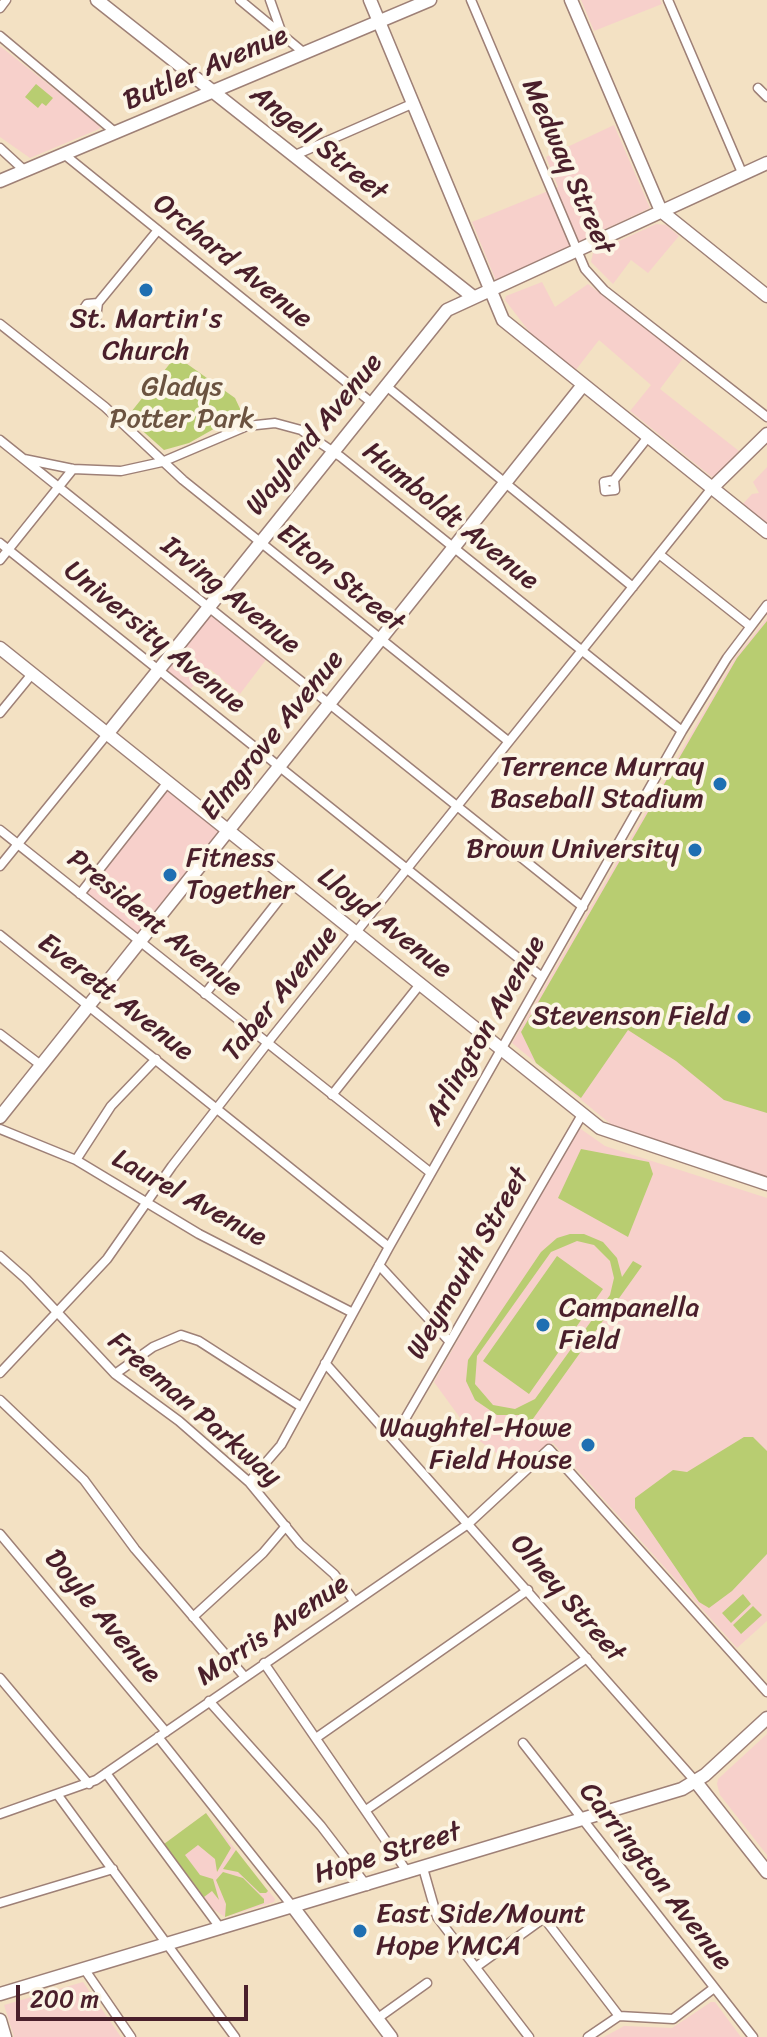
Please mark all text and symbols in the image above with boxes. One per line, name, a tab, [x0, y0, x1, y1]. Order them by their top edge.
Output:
street label: Butler Avenue	[119, 19, 293, 119]
street label: Medway Street	[513, 74, 621, 260]
street label: Angell Street	[243, 79, 393, 209]
street label: Orchard Avenue	[146, 188, 318, 336]
marker: St. Martin's Church	[137, 281, 155, 299]
place label: St. Martin's Church	[70, 303, 222, 369]
street label: Wayland Avenue	[239, 347, 391, 523]
park label: Gladys Potter Park	[110, 371, 254, 437]
street label: Humboldt Avenue	[355, 436, 545, 598]
street label: Elton Street	[270, 518, 410, 640]
street label: Irving Avenue	[154, 530, 306, 662]
street label: University Avenue	[56, 554, 252, 722]
street label: Elmgrove Avenue	[194, 644, 352, 828]
place label: Terrence Murray Baseball Stadium	[490, 751, 704, 817]
marker: Terrence Murray Baseball Stadium	[711, 775, 729, 793]
place label: Brown University	[466, 833, 679, 867]
marker: Brown University	[686, 841, 704, 859]
place label: Fitness Together	[186, 842, 294, 908]
street label: President Avenue	[60, 843, 248, 1005]
street label: Lloyd Avenue	[310, 861, 458, 987]
marker: Fitness Together	[161, 866, 179, 884]
street label: Taber Avenue	[216, 919, 346, 1069]
street label: Everett Avenue	[30, 927, 200, 1069]
street label: Arlington Avenue	[418, 930, 554, 1132]
place label: Stevenson Field	[532, 1000, 728, 1034]
marker: Stevenson Field	[735, 1008, 753, 1026]
street label: Laurel Avenue	[106, 1143, 272, 1255]
street label: Weymouth Street	[400, 1162, 538, 1366]
place label: Campanella Field	[559, 1292, 700, 1358]
marker: Campanella Field	[534, 1316, 552, 1334]
street label: Freeman Parkway	[100, 1326, 288, 1494]
place label: Waughtel-Howe Field House	[379, 1412, 572, 1478]
marker: Waughtel-Howe Field House	[579, 1436, 597, 1454]
street label: Olney Street	[502, 1528, 632, 1670]
street label: Doyle Avenue	[36, 1543, 168, 1691]
street label: Morris Avenue	[191, 1568, 355, 1694]
street label: Carrington Avenue	[571, 1776, 739, 1978]
street label: Hope Street	[310, 1816, 466, 1892]
place label: East Side/Mount Hope YMCA	[376, 1898, 586, 1964]
marker: East Side/Mount Hope YMCA	[351, 1922, 369, 1940]
scale bar	[20, 1969, 252, 2019]
text: 200 m	[30, 1978, 99, 2020]

